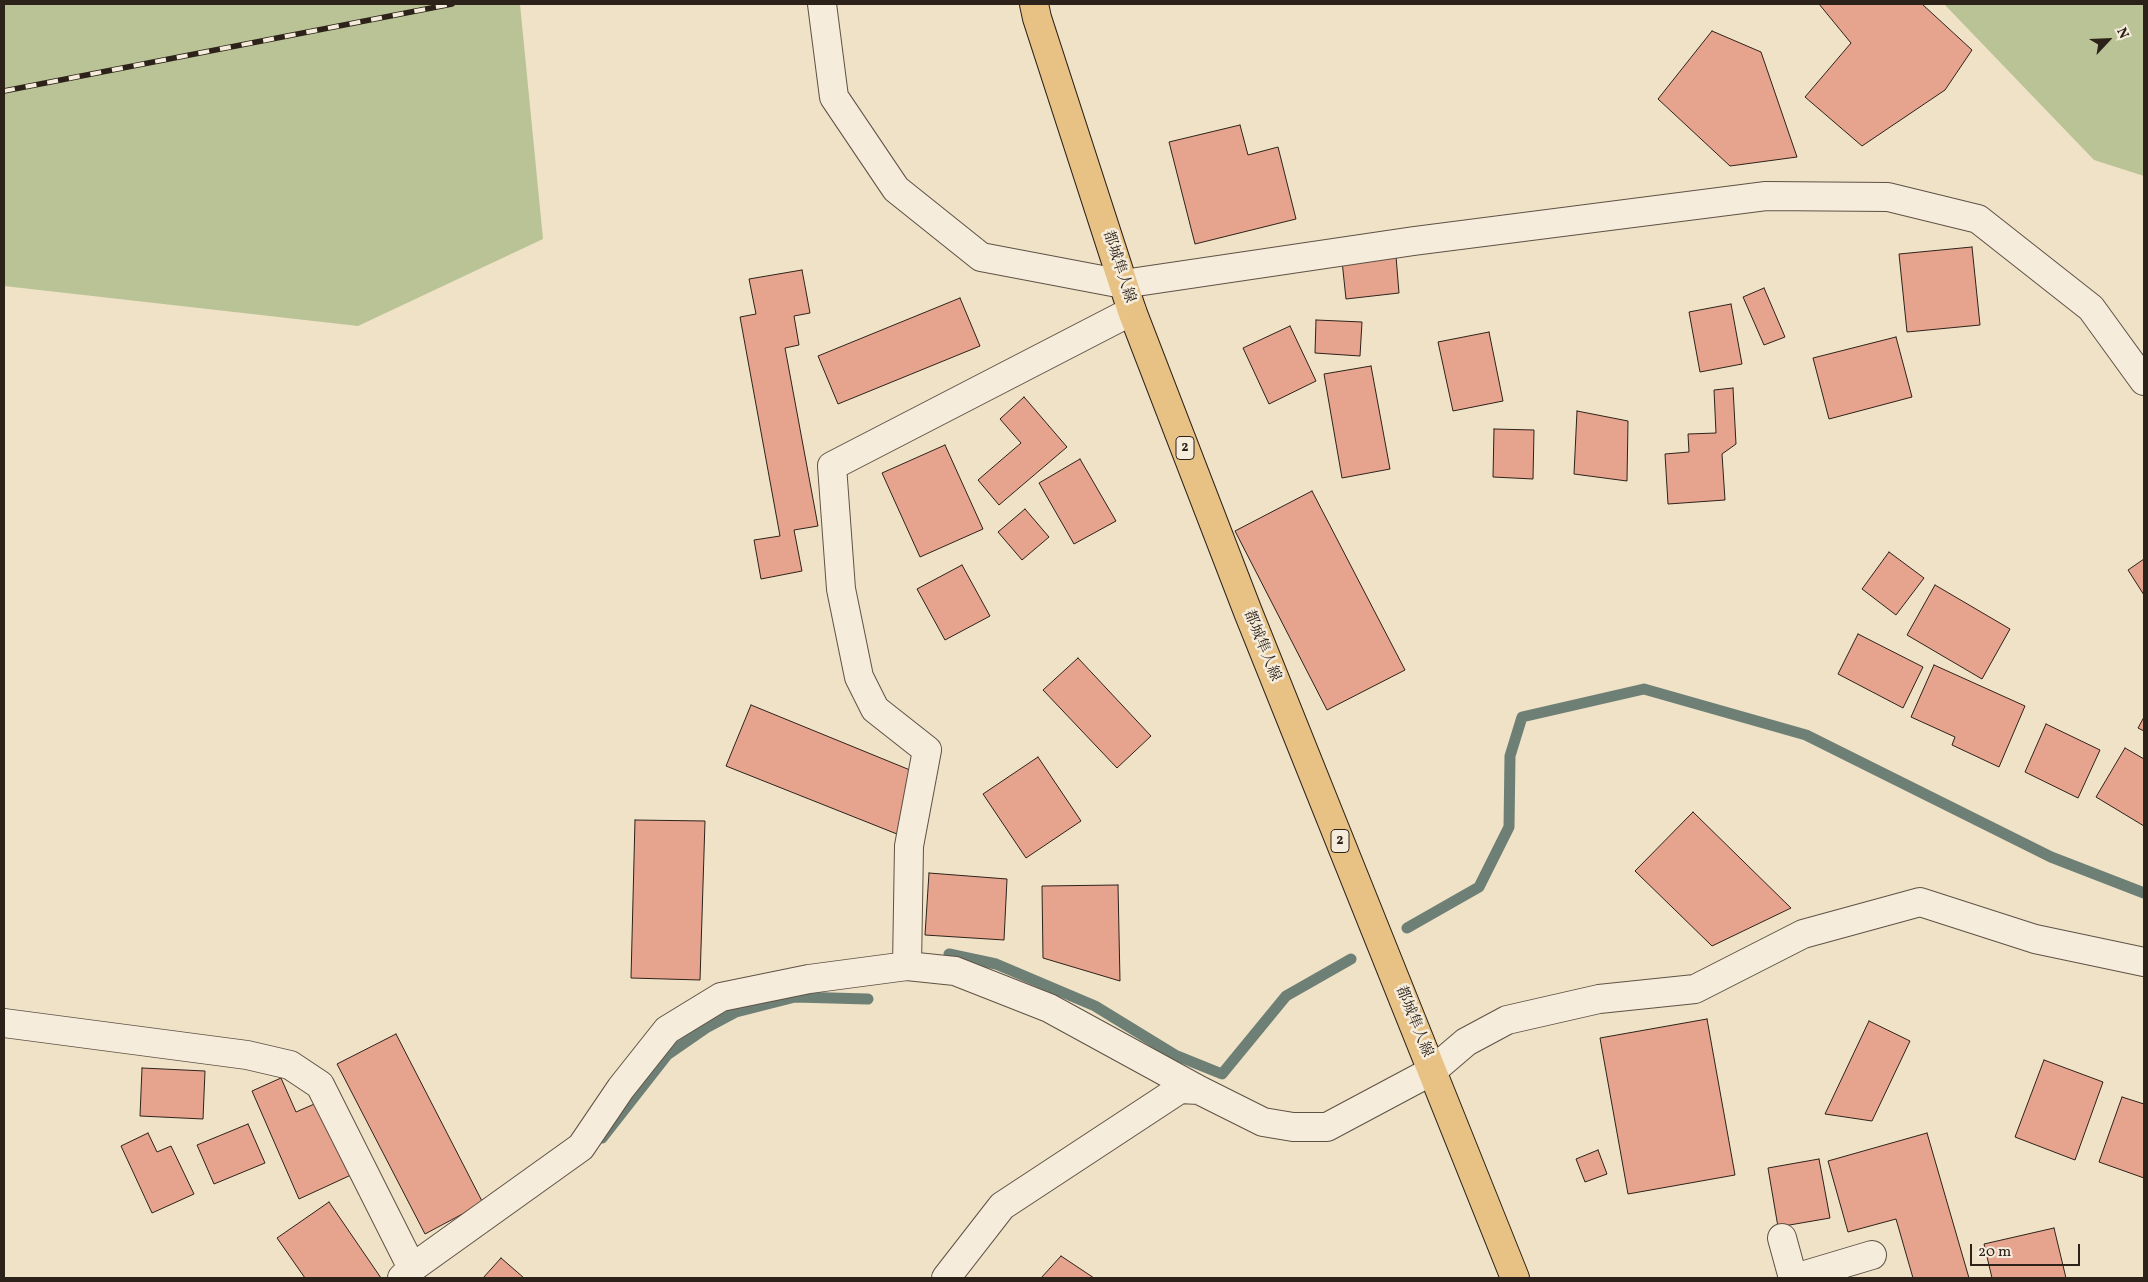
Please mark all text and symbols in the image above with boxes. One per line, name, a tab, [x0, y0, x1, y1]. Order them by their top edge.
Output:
north arrow	[2083, 15, 2133, 65]
text: N	[2111, 25, 2133, 42]
street label: 都城隼人線	[1098, 229, 1138, 305]
road number: 2	[1176, 436, 1194, 459]
street label: 都城隼人線	[1239, 608, 1283, 684]
road number: 2	[1331, 829, 1349, 852]
street label: 都城隼人線	[1391, 984, 1435, 1060]
scale bar	[1973, 1234, 2083, 1266]
text: 20 m	[1978, 1242, 2011, 1263]

